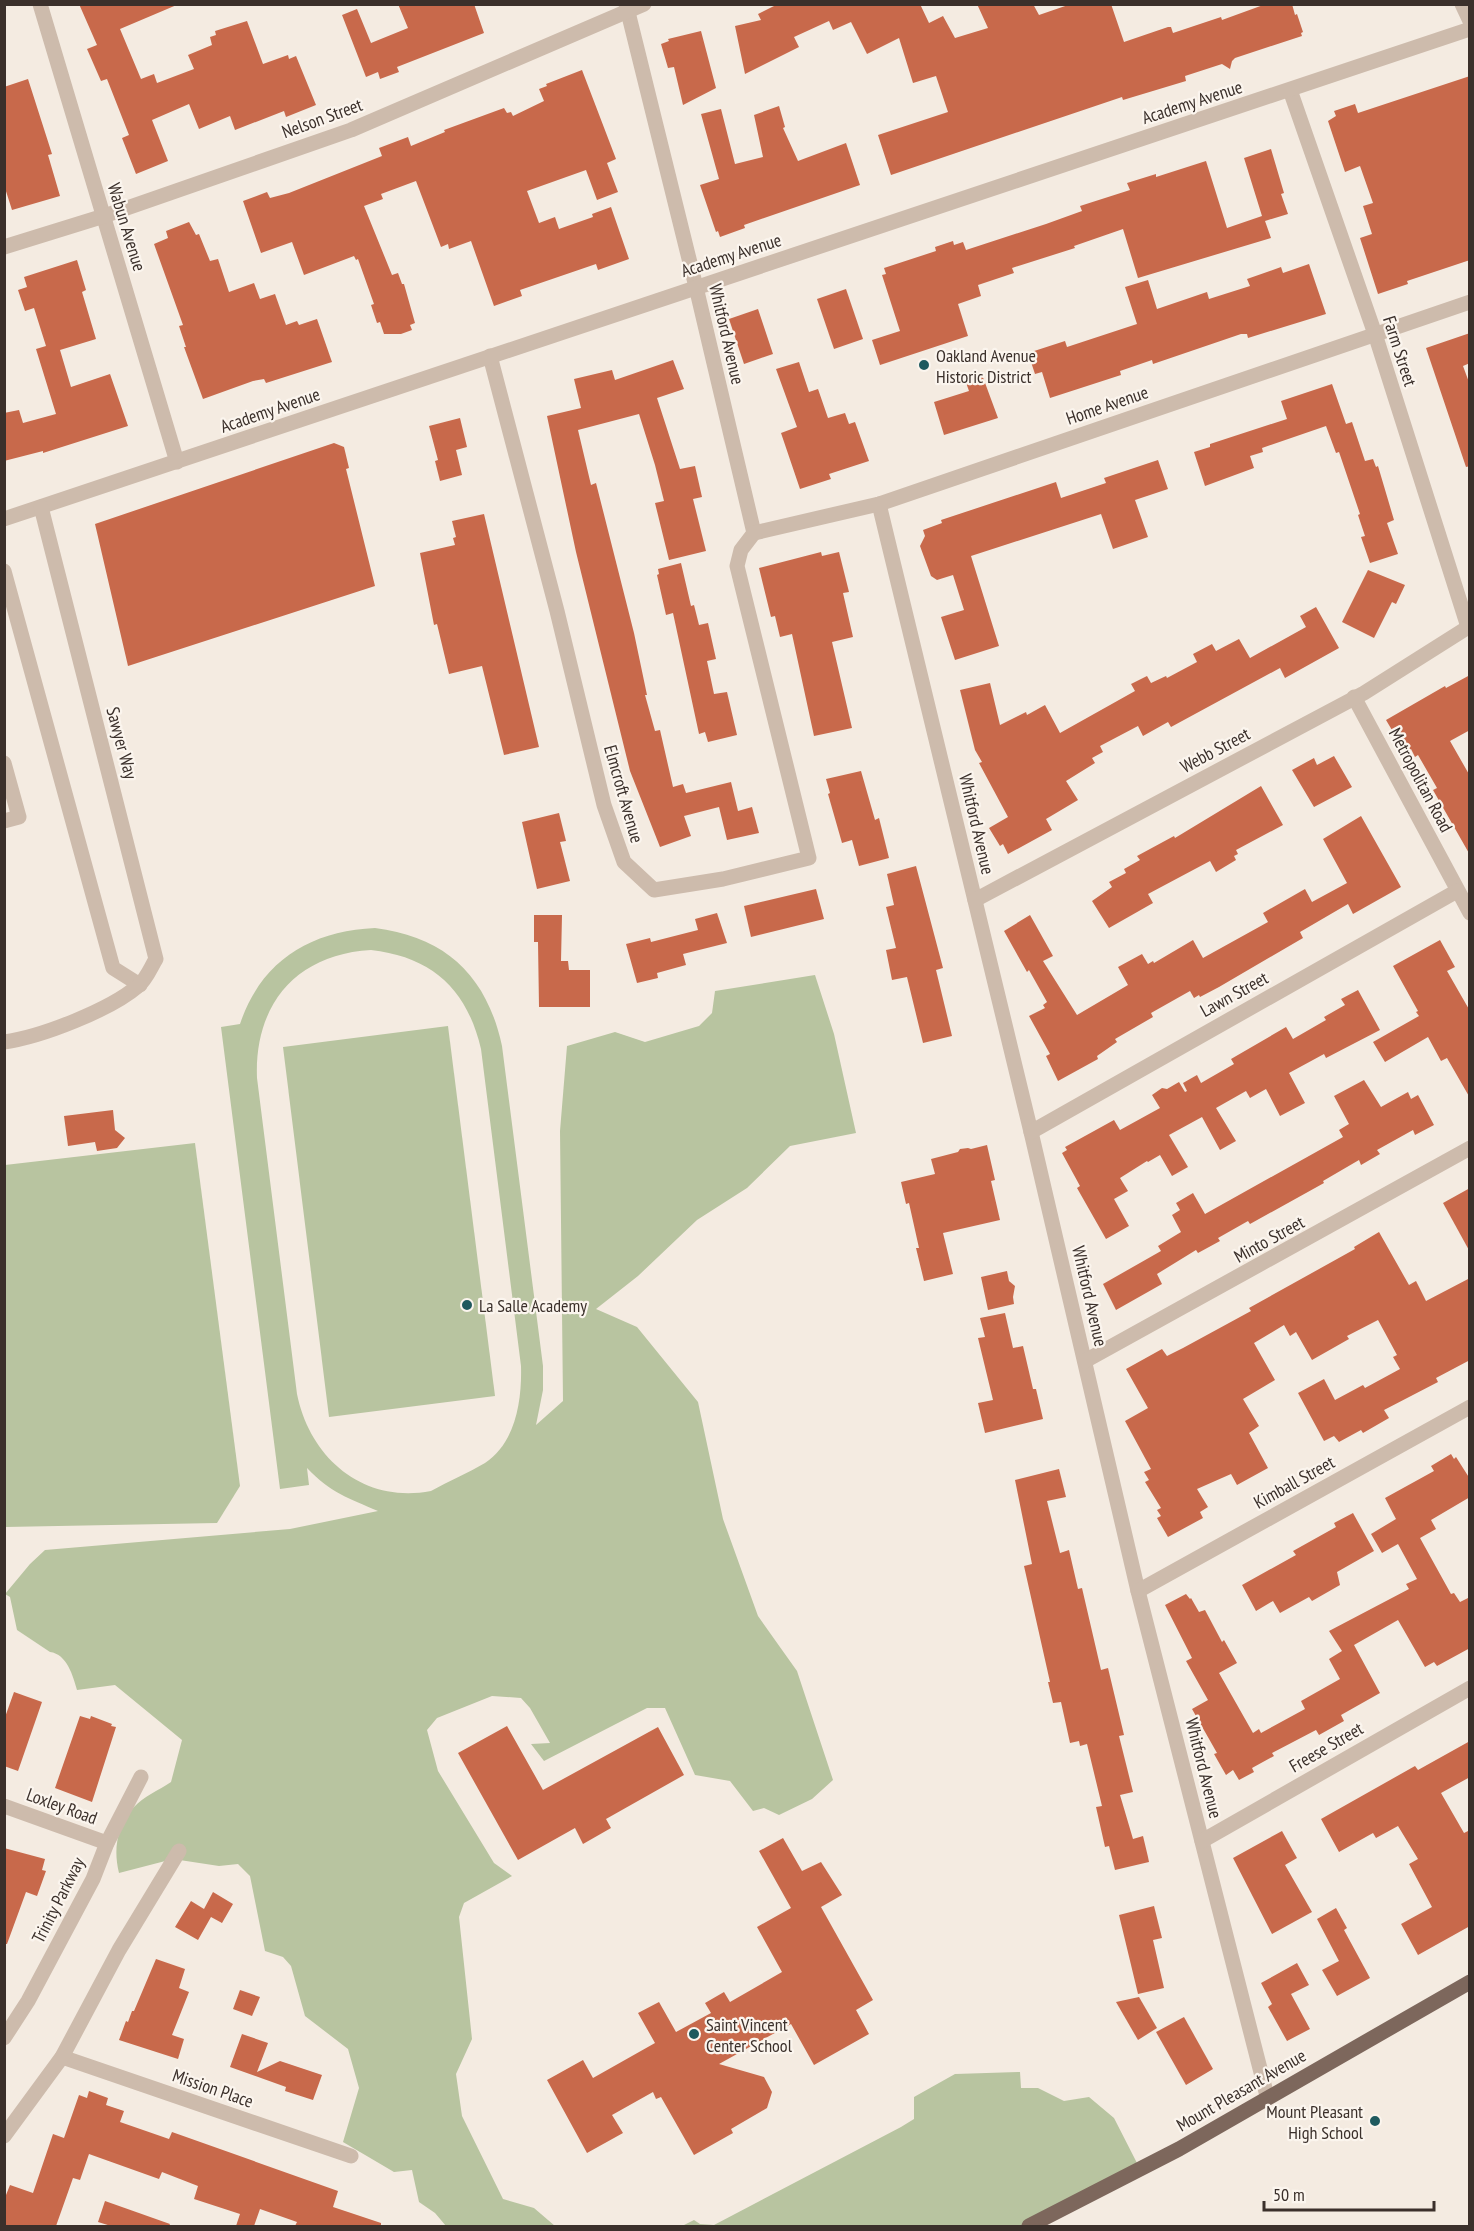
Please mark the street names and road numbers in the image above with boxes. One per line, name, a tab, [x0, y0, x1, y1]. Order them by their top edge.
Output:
street label: Academy Avenue	[1139, 75, 1245, 129]
street label: Nelson Street	[279, 93, 366, 143]
street label: Wabun Avenue	[103, 180, 151, 274]
street label: Academy Avenue	[678, 228, 784, 282]
street label: Whitford Avenue	[704, 281, 750, 387]
street label: Farm Street	[1378, 313, 1422, 389]
street label: Home Avenue	[1063, 380, 1151, 430]
street label: Academy Avenue	[217, 382, 323, 438]
street label: Sawyer Way	[101, 704, 143, 782]
street label: Webb Street	[1176, 722, 1254, 778]
street label: Metropolitan Road	[1384, 724, 1458, 836]
street label: Elmcroft Avenue	[599, 742, 649, 846]
street label: Whitford Avenue	[954, 771, 1000, 877]
street label: Lawn Street	[1196, 966, 1272, 1022]
street label: Minto Street	[1230, 1210, 1308, 1268]
street label: Whitford Avenue	[1067, 1243, 1113, 1349]
street label: Kimball Street	[1250, 1450, 1339, 1514]
street label: Whitford Avenue	[1180, 1715, 1228, 1821]
street label: Freese Street	[1285, 1717, 1367, 1777]
street label: Loxley Road	[23, 1783, 101, 1829]
street label: Trinity Parkway	[27, 1853, 90, 1947]
street label: Mount Pleasant Avenue	[1172, 2044, 1310, 2136]
street label: Mission Place	[170, 2063, 256, 2113]

